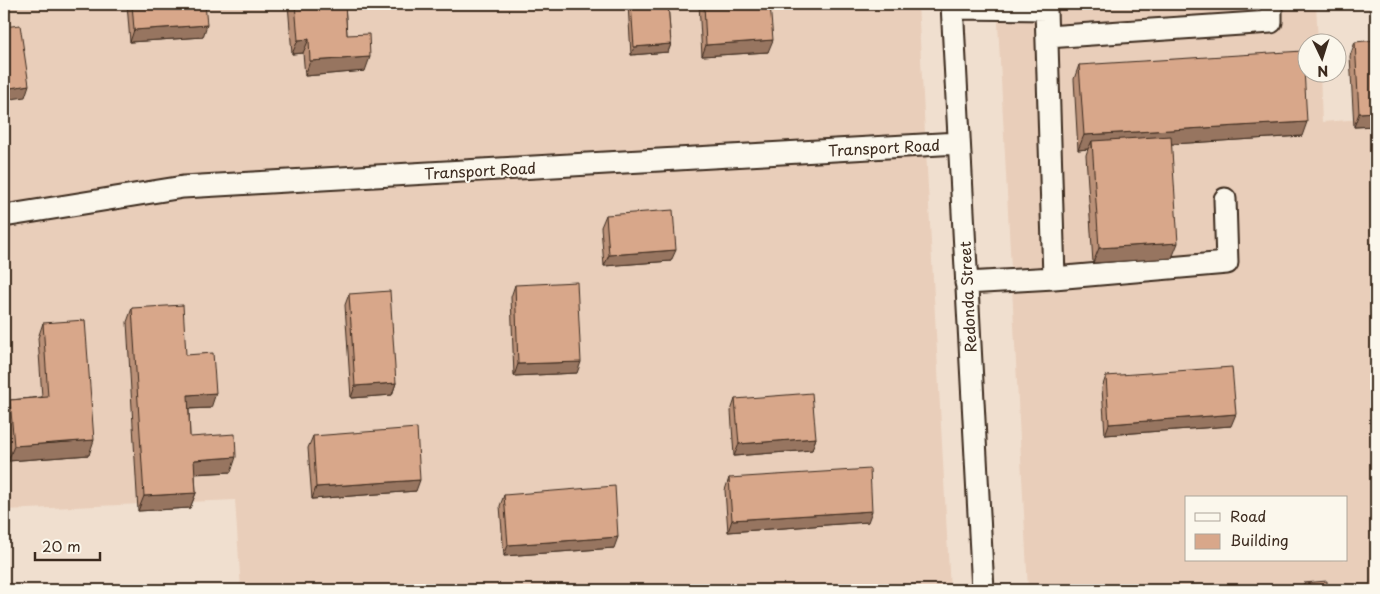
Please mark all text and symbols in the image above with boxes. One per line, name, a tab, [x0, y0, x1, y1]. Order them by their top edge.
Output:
north arrow	[1298, 32, 1348, 82]
text: N	[1317, 61, 1329, 82]
street label: Transport Road	[828, 133, 940, 161]
street label: Transport Road	[424, 156, 536, 184]
street label: Redonda Street	[953, 241, 981, 353]
legend	[1185, 496, 1348, 562]
text: Road	[1230, 504, 1266, 527]
text: Building	[1230, 528, 1289, 551]
scale bar	[35, 529, 100, 561]
text: 20 m	[42, 534, 81, 557]

